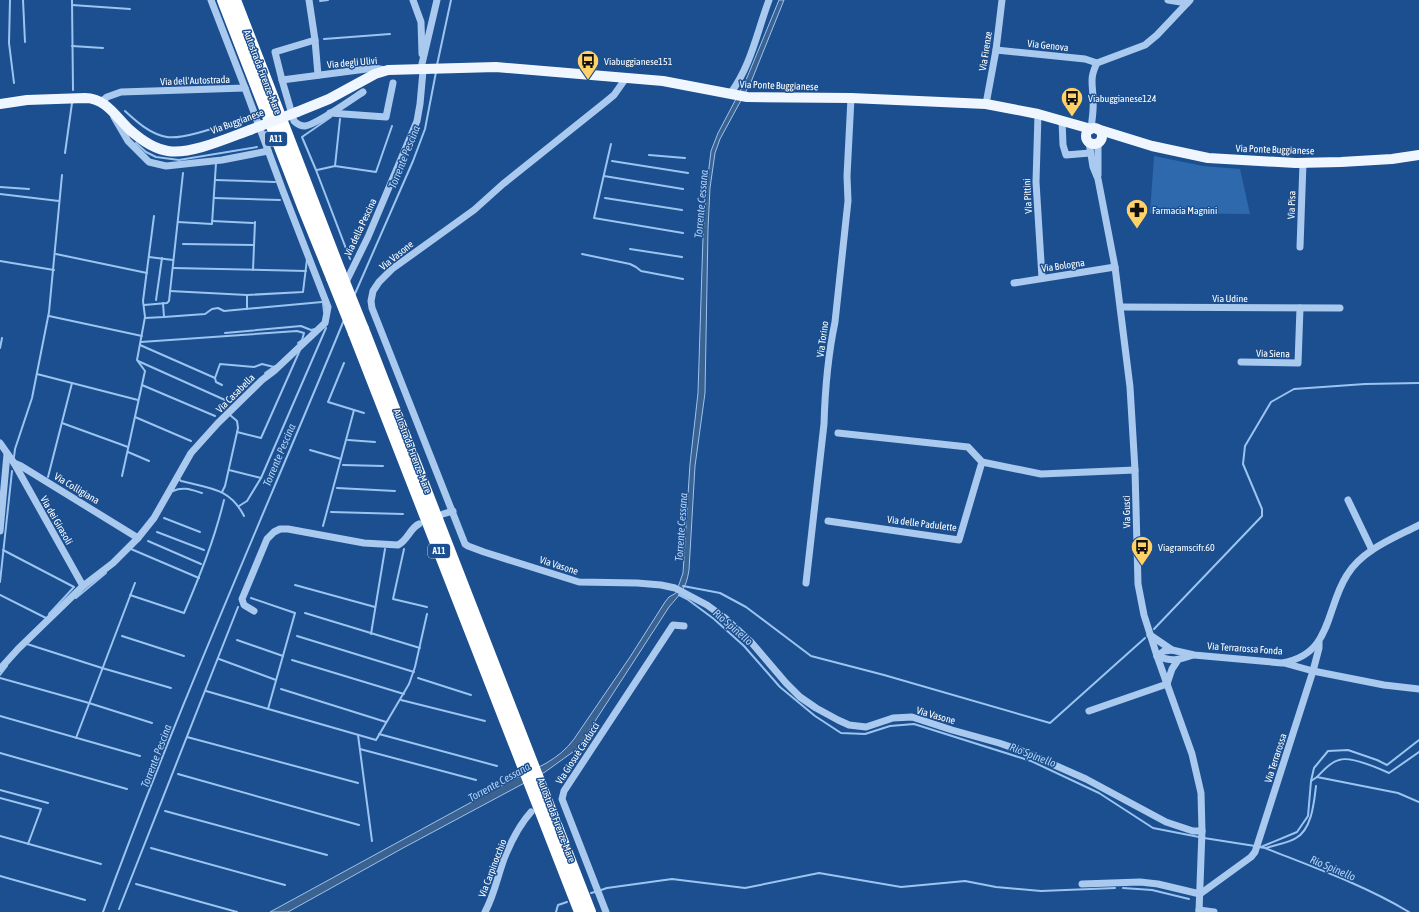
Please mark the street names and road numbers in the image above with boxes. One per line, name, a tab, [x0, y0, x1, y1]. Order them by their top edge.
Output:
street label: Autostrada Firenze-Mare	[241, 28, 284, 117]
street label: Via Firenze	[977, 30, 994, 72]
street label: Via Genova	[1027, 38, 1069, 53]
street label: Via degli Ulivi	[326, 55, 378, 70]
street label: Via dell'Autostrada	[160, 74, 230, 87]
street label: Via Ponte Buggianese	[739, 79, 819, 92]
street label: Via Buggianese	[209, 107, 266, 136]
road number: A11	[265, 132, 287, 146]
street label: Via Ponte Buggianese	[1235, 143, 1315, 156]
street label: Via Pittini	[1021, 178, 1034, 214]
street label: Via Pisa	[1286, 190, 1298, 219]
street label: Via della Pescina	[342, 196, 379, 258]
street label: Via Vasone	[377, 238, 416, 272]
street label: Via Bologna	[1041, 257, 1086, 274]
street label: Via Udine	[1212, 293, 1248, 304]
street label: Via Torino	[815, 320, 831, 358]
street label: Via Siena	[1256, 348, 1290, 359]
street label: Via Casabella	[214, 372, 257, 415]
street label: Autostrada Firenze-Mare	[391, 407, 434, 496]
street label: Via Colligiana	[52, 471, 102, 506]
street label: Via dei Girasoli	[38, 494, 75, 547]
street label: Via Gusci	[1121, 495, 1132, 529]
street label: Via delle Padulette	[887, 514, 958, 533]
road number: A11	[428, 544, 450, 558]
street label: Via Vasone	[538, 554, 580, 577]
street label: Via Terrarossa Fonda	[1207, 640, 1283, 657]
street label: Via Vasone	[915, 705, 957, 726]
street label: Via Giosuè Carducci	[553, 720, 601, 786]
street label: Via Terrarossa	[1262, 732, 1289, 784]
street label: Autostrada Firenze-Mare	[535, 776, 578, 865]
street label: Via Carpinocchio	[476, 837, 509, 899]

